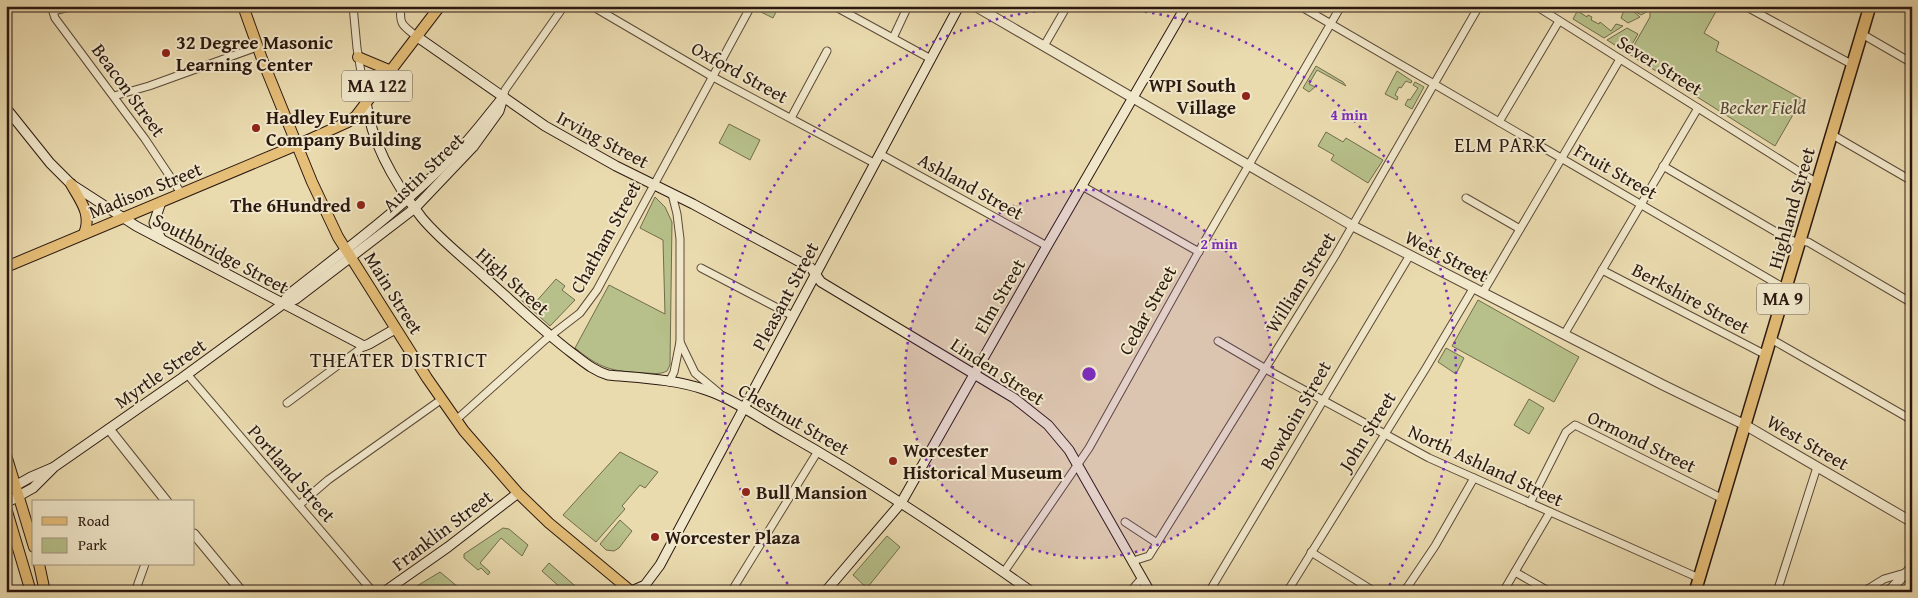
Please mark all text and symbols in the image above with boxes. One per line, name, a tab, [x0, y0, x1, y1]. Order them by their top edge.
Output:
place label: 32 Degree Masonic Learning Center	[176, 28, 333, 78]
street label: Sever Street	[1612, 28, 1708, 103]
street label: Oxford Street	[686, 34, 794, 110]
street label: Beacon Street	[85, 37, 173, 143]
marker: 32 Degree Masonic Learning Center	[160, 47, 172, 59]
road number: MA 122	[342, 70, 412, 102]
place label: WPI South Village	[1149, 71, 1237, 121]
marker: WPI South Village	[1240, 90, 1252, 102]
park label: Becker Field	[1719, 93, 1806, 121]
place label: Hadley Furniture Company Building	[266, 103, 422, 153]
street label: Irving Street	[552, 103, 654, 175]
text: 4 min	[1330, 104, 1368, 125]
marker: Hadley Furniture Company Building	[250, 122, 262, 134]
street label: Austin Street	[376, 126, 470, 218]
district label: ELM PARK	[1454, 130, 1548, 159]
street label: Fruit Street	[1569, 136, 1663, 206]
street label: Highland Street	[1760, 144, 1822, 272]
street label: Ashland Street	[913, 145, 1029, 227]
street label: Madison Street	[84, 154, 206, 225]
street label: Chatham Street	[563, 176, 647, 298]
place label: The 6Hundred	[230, 191, 351, 219]
marker: The 6Hundred	[355, 199, 367, 211]
street label: Southbridge Street	[148, 205, 294, 301]
street label: West Street	[1400, 223, 1494, 289]
street label: William Street	[1258, 226, 1342, 338]
text: 2 min	[1200, 233, 1238, 254]
street label: Pleasant Street	[745, 236, 826, 355]
street label: High Street	[470, 240, 556, 322]
street label: Main Street	[358, 246, 431, 340]
street label: Elm Street	[966, 253, 1032, 339]
street label: Berkshire Street	[1627, 255, 1755, 341]
street label: Cedar Street	[1111, 260, 1183, 360]
road number: MA 9	[1757, 284, 1809, 314]
street label: Linden Street	[945, 330, 1051, 412]
street label: Myrtle Street	[109, 331, 212, 415]
district label: THEATER DISTRICT	[310, 345, 488, 374]
street label: Bowdoin Street	[1252, 355, 1338, 475]
centre of rings	[1080, 365, 1098, 383]
street label: Chestnut Street	[733, 376, 855, 462]
street label: John Street	[1330, 385, 1403, 478]
street label: Ormond Street	[1583, 403, 1701, 479]
street label: West Street	[1762, 407, 1855, 477]
street label: North Ashland Street	[1404, 417, 1569, 513]
street label: Portland Street	[241, 418, 343, 528]
place label: Worcester Historical Museum	[903, 436, 1063, 486]
marker: Worcester Historical Museum	[887, 455, 899, 467]
place label: Bull Mansion	[756, 478, 868, 506]
street label: Franklin Street	[386, 483, 498, 577]
marker: Bull Mansion	[740, 486, 752, 498]
legend	[32, 500, 195, 566]
text: Road	[78, 510, 109, 531]
place label: Worcester Plaza	[665, 523, 800, 551]
marker: Worcester Plaza	[649, 531, 661, 543]
text: Park	[78, 534, 107, 555]

